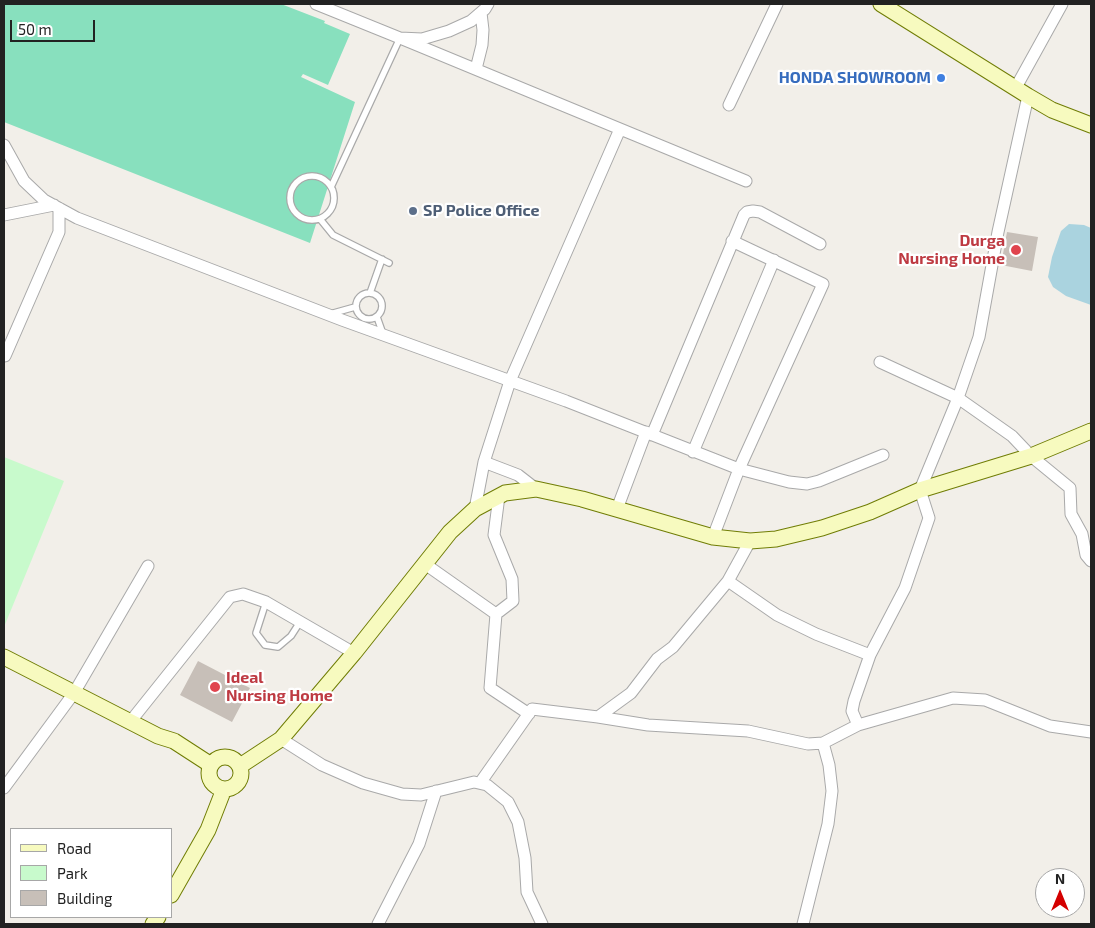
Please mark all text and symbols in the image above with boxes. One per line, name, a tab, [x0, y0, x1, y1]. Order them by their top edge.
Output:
scale bar	[12, 10, 98, 42]
text: 50 m	[18, 20, 52, 38]
place label: HONDA SHOWROOM	[779, 68, 931, 88]
marker: HONDA SHOWROOM	[935, 72, 947, 84]
place label: SP Police Office	[423, 201, 539, 221]
marker: SP Police Office	[407, 205, 419, 217]
place label: Durga Nursing Home	[898, 231, 1005, 269]
marker: Durga Nursing Home	[1009, 243, 1023, 257]
place label: Ideal Nursing Home	[226, 668, 333, 706]
marker: Ideal Nursing Home	[208, 680, 222, 694]
legend	[10, 828, 172, 918]
text: Road	[57, 839, 92, 857]
text: Park	[57, 864, 88, 882]
north arrow	[1035, 868, 1085, 918]
text: N	[1055, 870, 1065, 887]
text: Building	[57, 889, 112, 907]

